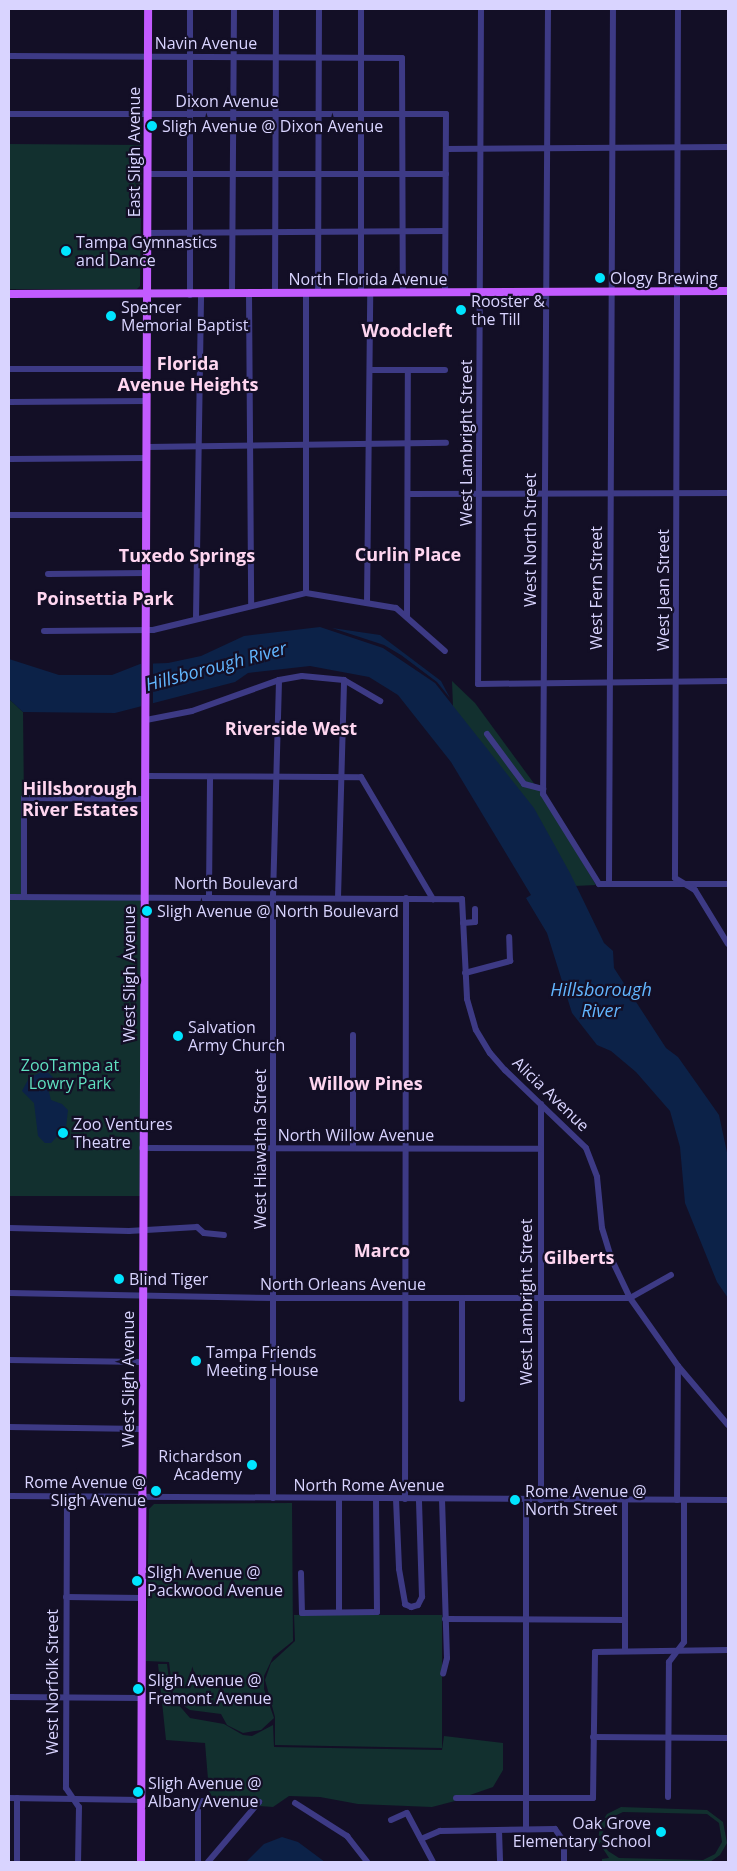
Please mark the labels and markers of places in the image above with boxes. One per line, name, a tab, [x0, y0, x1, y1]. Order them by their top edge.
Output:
place label: Sligh Avenue @ Dixon Avenue	[162, 116, 383, 136]
marker: Sligh Avenue @ Dixon Avenue	[146, 120, 158, 132]
place label: Tampa Gymnastics and Dance	[76, 232, 217, 270]
marker: Tampa Gymnastics and Dance	[60, 245, 72, 257]
place label: Ology Brewing	[610, 268, 718, 288]
marker: Ology Brewing	[594, 272, 606, 284]
place label: Rooster & the Till	[471, 291, 545, 329]
place label: Spencer Memorial Baptist	[121, 297, 249, 335]
marker: Rooster & the Till	[455, 304, 467, 316]
marker: Spencer Memorial Baptist	[105, 310, 117, 322]
place label: Sligh Avenue @ North Boulevard	[157, 901, 399, 921]
marker: Sligh Avenue @ North Boulevard	[141, 905, 153, 917]
place label: Salvation Army Church	[188, 1017, 285, 1055]
marker: Salvation Army Church	[172, 1030, 184, 1042]
place label: Zoo Ventures Theatre	[73, 1114, 173, 1152]
marker: Zoo Ventures Theatre	[57, 1127, 69, 1139]
place label: Blind Tiger	[129, 1269, 208, 1289]
marker: Blind Tiger	[113, 1273, 125, 1285]
place label: Tampa Friends Meeting House	[206, 1342, 319, 1380]
marker: Tampa Friends Meeting House	[190, 1355, 202, 1367]
place label: Richardson Academy	[158, 1446, 242, 1484]
marker: Richardson Academy	[246, 1459, 258, 1471]
place label: Rome Avenue @ Sligh Avenue	[24, 1472, 146, 1510]
place label: Rome Avenue @ North Street	[525, 1481, 647, 1519]
marker: Rome Avenue @ Sligh Avenue	[150, 1485, 162, 1497]
marker: Rome Avenue @ North Street	[509, 1494, 521, 1506]
place label: Sligh Avenue @ Packwood Avenue	[147, 1562, 283, 1600]
marker: Sligh Avenue @ Packwood Avenue	[131, 1575, 143, 1587]
place label: Sligh Avenue @ Fremont Avenue	[148, 1670, 272, 1708]
marker: Sligh Avenue @ Fremont Avenue	[132, 1683, 144, 1695]
place label: Sligh Avenue @ Albany Avenue	[148, 1773, 262, 1811]
marker: Sligh Avenue @ Albany Avenue	[132, 1786, 144, 1798]
place label: Oak Grove Elementary School	[513, 1813, 651, 1851]
marker: Oak Grove Elementary School	[655, 1826, 667, 1838]

